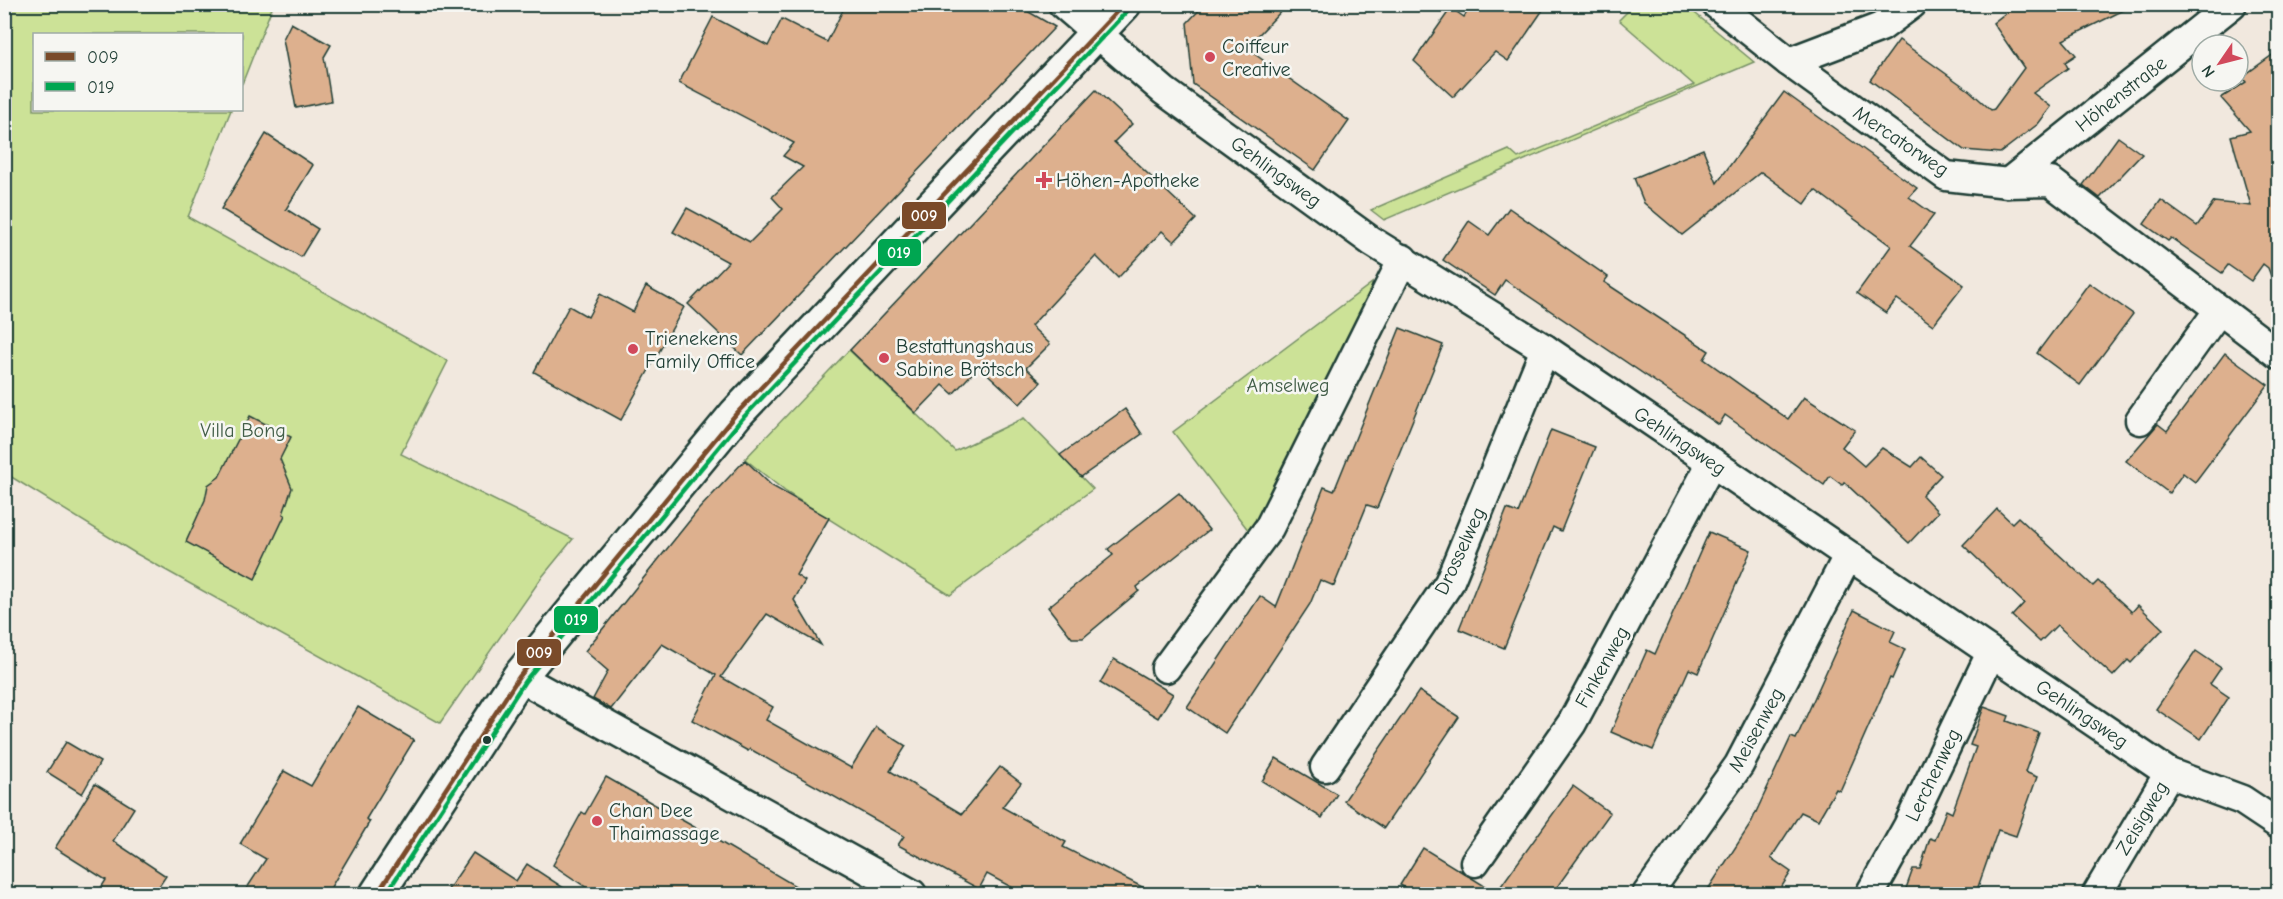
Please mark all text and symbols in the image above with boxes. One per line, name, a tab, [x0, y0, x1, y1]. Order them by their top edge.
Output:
legend	[33, 33, 243, 111]
north arrow	[2190, 33, 2250, 93]
place label: Coiffeur Creative	[1222, 35, 1290, 81]
text: 009	[87, 47, 118, 68]
marker: Coiffeur Creative	[1203, 50, 1217, 64]
street label: Höhenstraße	[2071, 51, 2171, 137]
text: N	[2198, 62, 2219, 80]
text: 019	[87, 77, 115, 98]
street label: Mercatorweg	[1849, 101, 1953, 181]
street label: Gehlingsweg	[1226, 131, 1326, 213]
place label: Höhen-Apotheke	[1056, 169, 1199, 192]
marker: Höhen-Apotheke	[1037, 173, 1051, 187]
line badge: 009	[901, 201, 947, 230]
text: 009	[911, 207, 937, 225]
line badge: 019	[877, 238, 922, 267]
text: 019	[887, 244, 911, 262]
place label: Trienekens Family Office	[645, 327, 755, 373]
place label: Bestattungshaus Sabine Brötsch	[896, 335, 1033, 381]
marker: Trienekens Family Office	[626, 342, 640, 356]
marker: Bestattungshaus Sabine Brötsch	[877, 351, 891, 365]
park label: Amselweg	[1246, 374, 1330, 397]
street label: Gehlingsweg	[1630, 402, 1730, 480]
park label: Villa Bong	[200, 419, 286, 442]
street label: Drosselweg	[1430, 504, 1490, 598]
line badge: 019	[553, 605, 599, 634]
text: 019	[564, 611, 588, 629]
street label: Finkenweg	[1570, 622, 1634, 712]
line badge: 009	[516, 638, 562, 667]
text: 009	[526, 644, 552, 662]
street label: Gehlingsweg	[2032, 675, 2132, 753]
street label: Meisenweg	[1723, 684, 1789, 776]
street label: Lerchenweg	[1901, 725, 1965, 825]
unlabelled marker	[481, 734, 493, 746]
street label: Zeisigweg	[2111, 777, 2173, 859]
place label: Chan Dee Thaimassage	[609, 799, 719, 845]
marker: Chan Dee Thaimassage	[590, 814, 604, 828]

